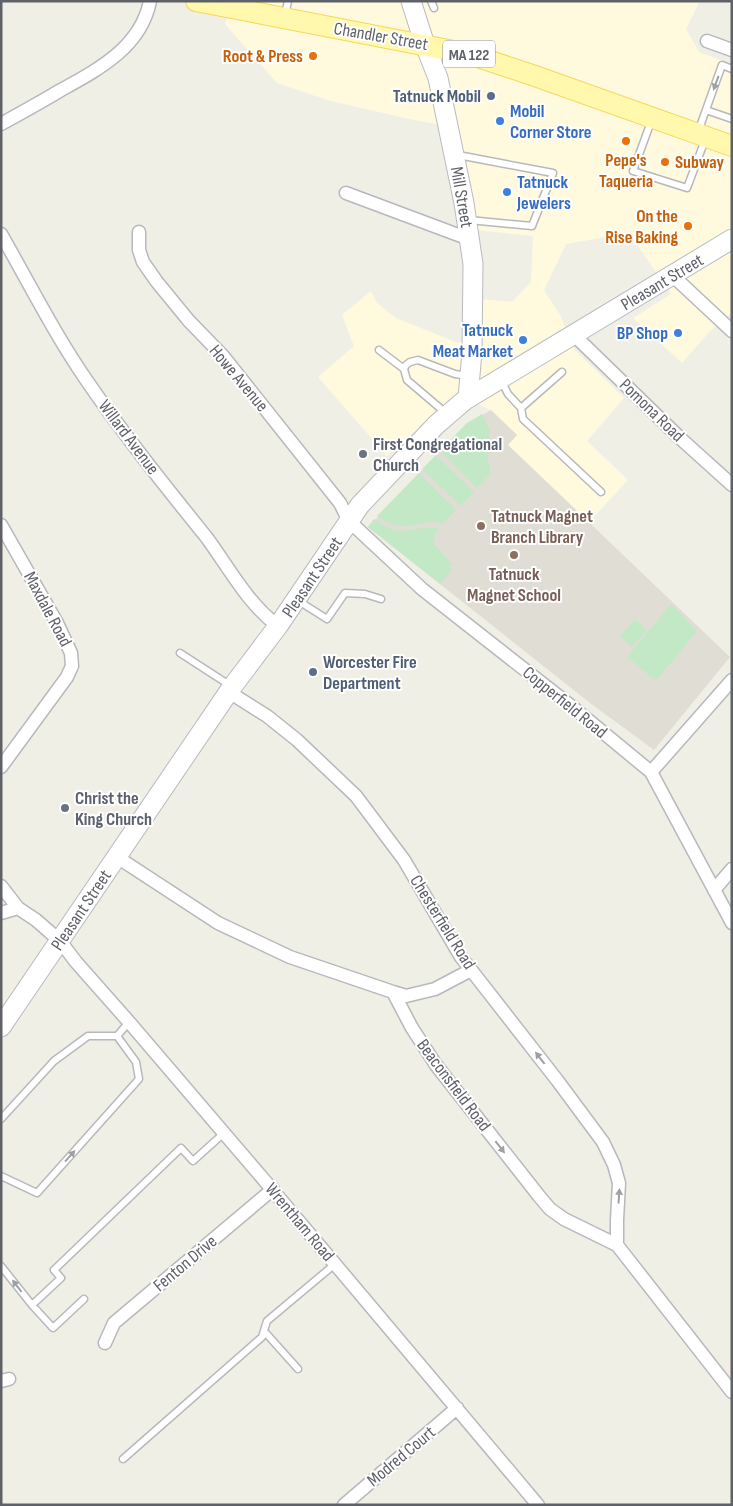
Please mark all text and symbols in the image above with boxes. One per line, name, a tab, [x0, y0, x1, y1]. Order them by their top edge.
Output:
street label: Chandler Street	[332, 18, 430, 55]
road number: MA 122	[443, 41, 495, 68]
place label: Root & Press	[223, 46, 303, 67]
marker: Root & Press	[307, 50, 319, 62]
one-way arrow	[712, 75, 719, 90]
place label: Tatnuck Mobil	[393, 86, 481, 107]
marker: Tatnuck Mobil	[485, 90, 497, 102]
place label: Mobil Corner Store	[510, 101, 591, 143]
marker: Mobil Corner Store	[494, 115, 506, 127]
marker: Pepe's Taqueria	[620, 135, 632, 147]
place label: Pepe's Taqueria	[599, 150, 653, 192]
place label: Subway	[675, 152, 725, 173]
marker: Subway	[659, 156, 671, 168]
street label: Mill Street	[446, 165, 477, 230]
place label: Tatnuck Jewelers	[516, 172, 571, 214]
marker: Tatnuck Jewelers	[501, 186, 513, 198]
place label: On the Rise Baking	[605, 206, 678, 248]
marker: On the Rise Baking	[682, 220, 694, 232]
street label: Pleasant Street	[617, 249, 708, 315]
place label: Tatnuck Meat Market	[433, 320, 513, 362]
place label: BP Shop	[617, 323, 668, 344]
marker: BP Shop	[672, 327, 684, 339]
marker: Tatnuck Meat Market	[517, 334, 529, 346]
street label: Howe Avenue	[205, 341, 273, 416]
street label: Pomona Road	[615, 374, 688, 446]
street label: Willard Avenue	[94, 396, 163, 479]
place label: First Congregational Church	[373, 434, 502, 476]
marker: First Congregational Church	[357, 448, 369, 460]
place label: Tatnuck Magnet Branch Library	[491, 506, 593, 548]
marker: Tatnuck Magnet Branch Library	[475, 520, 487, 532]
street label: Pleasant Street	[278, 533, 347, 622]
marker: Tatnuck Magnet School	[508, 549, 520, 561]
place label: Tatnuck Magnet School	[467, 564, 561, 606]
street label: Maxdale Road	[19, 568, 76, 650]
place label: Worcester Fire Department	[323, 652, 417, 694]
street label: Copperfield Road	[518, 662, 611, 743]
marker: Worcester Fire Department	[307, 666, 319, 678]
place label: Christ the King Church	[75, 788, 152, 830]
marker: Christ the King Church	[59, 802, 71, 814]
street label: Pleasant Street	[47, 866, 116, 955]
street label: Chesterfield Road	[405, 871, 480, 973]
street label: Beaconsfield Road	[412, 1035, 495, 1135]
one-way arrow	[534, 1052, 545, 1065]
one-way arrow	[495, 1140, 505, 1154]
one-way arrow	[64, 1151, 76, 1163]
street label: Wrentham Road	[261, 1179, 339, 1266]
one-way arrow	[615, 1188, 623, 1204]
street label: Fenton Drive	[149, 1231, 221, 1296]
one-way arrow	[11, 1279, 22, 1292]
street label: Modred Court	[363, 1421, 440, 1491]

